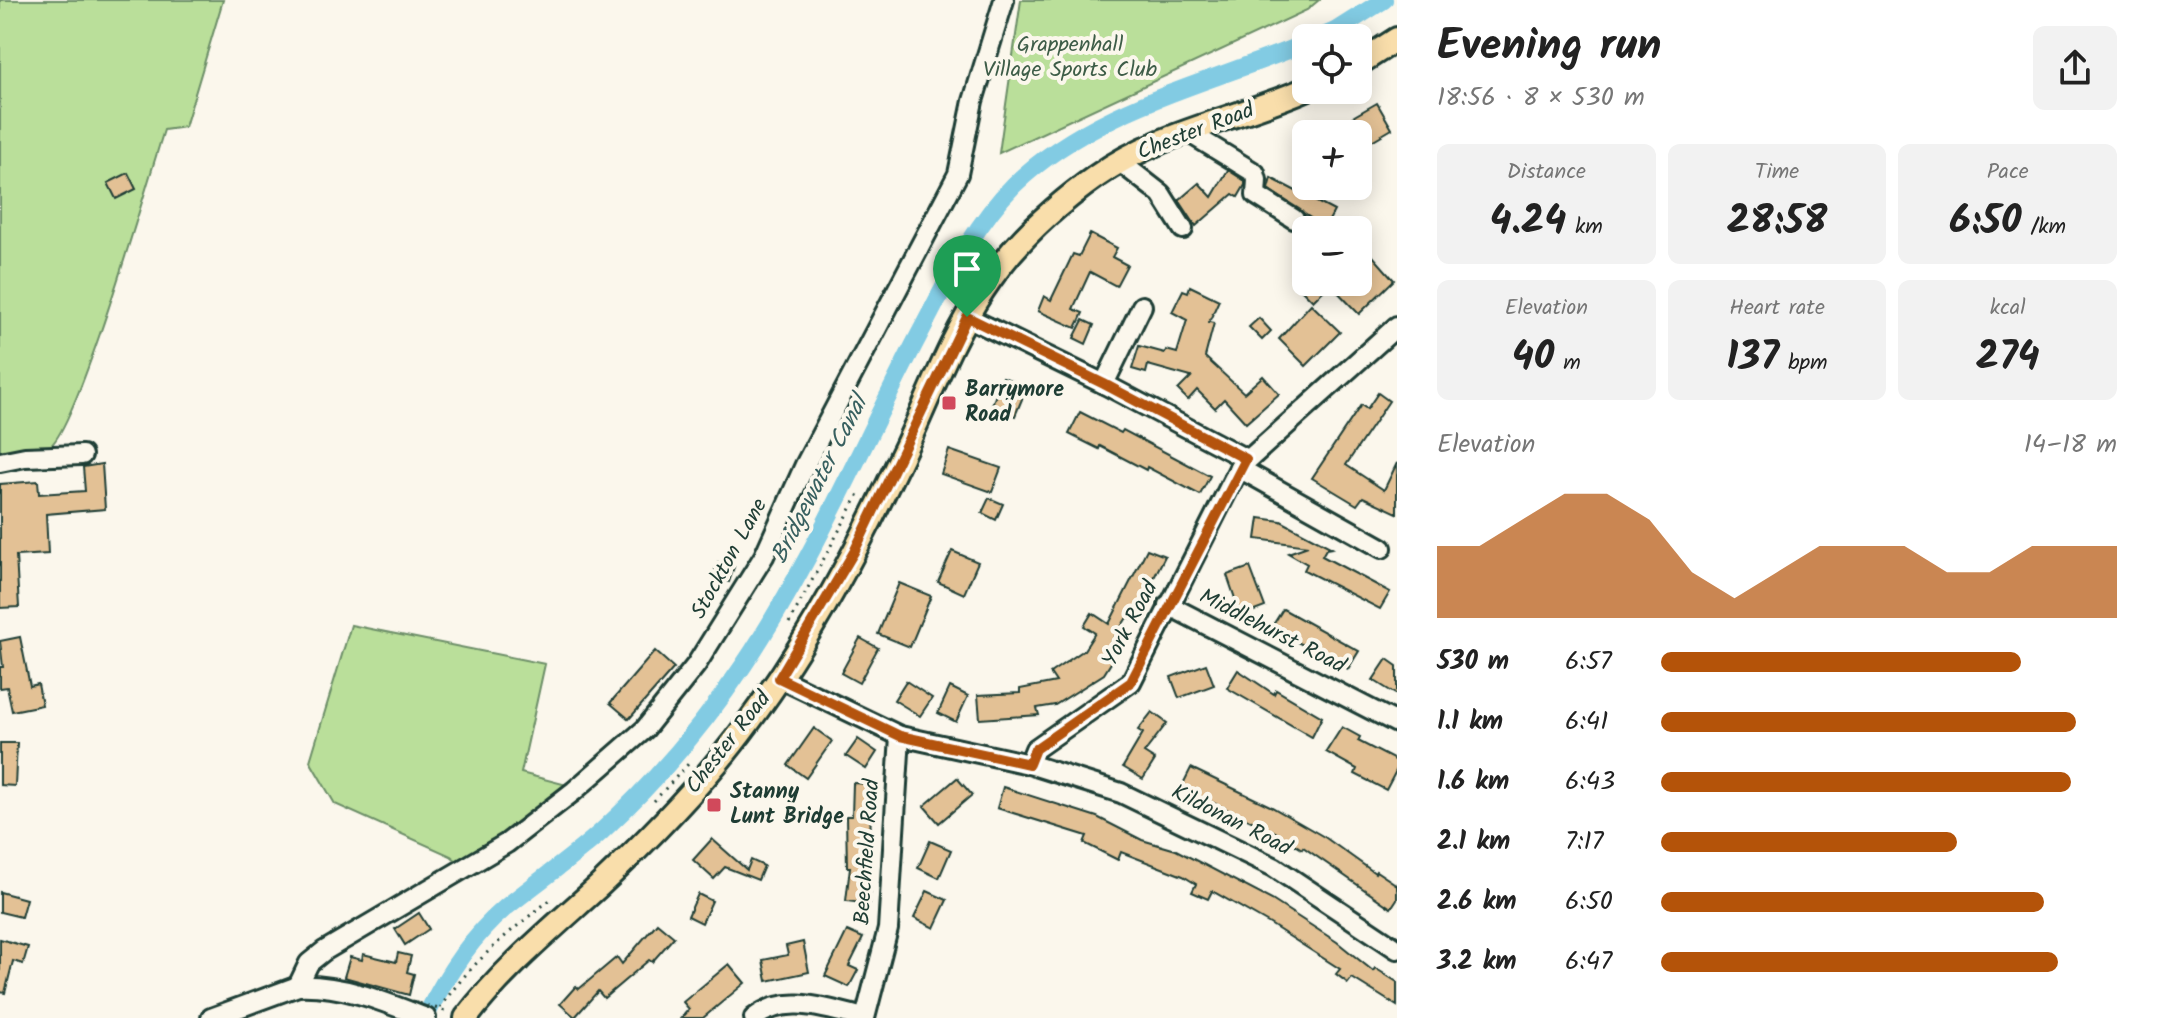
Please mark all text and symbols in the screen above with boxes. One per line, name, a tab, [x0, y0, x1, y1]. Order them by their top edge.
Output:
text: Evening run	[1437, 12, 1661, 82]
map controls	[1292, 24, 1372, 296]
button: locate	[1292, 24, 1372, 104]
button: share	[2033, 26, 2117, 110]
park label: Grappenhall Village Sports Club	[983, 28, 1157, 88]
text: 18:56 · 8 × 530 m	[1437, 77, 1645, 119]
street label: Chester Road	[1132, 93, 1261, 170]
button: +	[1292, 120, 1372, 200]
text: Distance	[1507, 155, 1586, 190]
text: Time	[1755, 155, 1799, 190]
text: Pace	[1987, 155, 2029, 190]
text: 4.24	[1490, 190, 1566, 254]
text: 28:58	[1727, 190, 1827, 254]
text: 6:50	[1949, 190, 2022, 254]
text: km	[1566, 210, 1603, 245]
text: /km	[2022, 210, 2066, 245]
button: −	[1292, 216, 1372, 296]
pin	[933, 235, 1001, 317]
icon: arrive	[945, 247, 989, 291]
text: Elevation	[1505, 291, 1588, 326]
text: Heart rate	[1729, 291, 1825, 326]
text: kcal	[1990, 291, 2026, 326]
text: 40	[1512, 326, 1554, 390]
text: 137	[1726, 326, 1779, 390]
text: 274	[1976, 326, 2040, 390]
text: m	[1554, 346, 1581, 381]
text: bpm	[1779, 346, 1828, 381]
place label: Barrymore Road	[965, 373, 1064, 433]
water label: Bridgewater Canal	[761, 386, 881, 571]
marker: Barrymore Road	[940, 394, 958, 412]
text: Elevation	[1437, 424, 1535, 466]
text: 14–18 m	[2024, 424, 2117, 466]
street label: Stockton Lane	[682, 492, 778, 626]
street label: York Road	[1094, 574, 1169, 673]
street label: Middlehurst Road	[1193, 580, 1352, 684]
text: 530 m	[1437, 641, 1509, 683]
text: 6:57	[1565, 641, 1612, 683]
street label: Chester Road	[677, 683, 781, 802]
text: 1.1 km	[1437, 701, 1503, 743]
text: 6:41	[1565, 701, 1608, 743]
text: 1.6 km	[1437, 761, 1509, 803]
text: 6:43	[1565, 761, 1615, 803]
place label: Stanny Lunt Bridge	[730, 775, 844, 835]
street label: Kildonan Road	[1165, 776, 1298, 867]
street label: Beechfield Road	[845, 777, 891, 926]
marker: Stanny Lunt Bridge	[705, 796, 723, 814]
text: 2.1 km	[1437, 821, 1510, 863]
text: 7:17	[1565, 821, 1604, 863]
text: 2.6 km	[1437, 881, 1517, 923]
text: 6:50	[1565, 881, 1613, 923]
text: 3.2 km	[1437, 941, 1517, 983]
text: 6:47	[1565, 941, 1612, 983]

